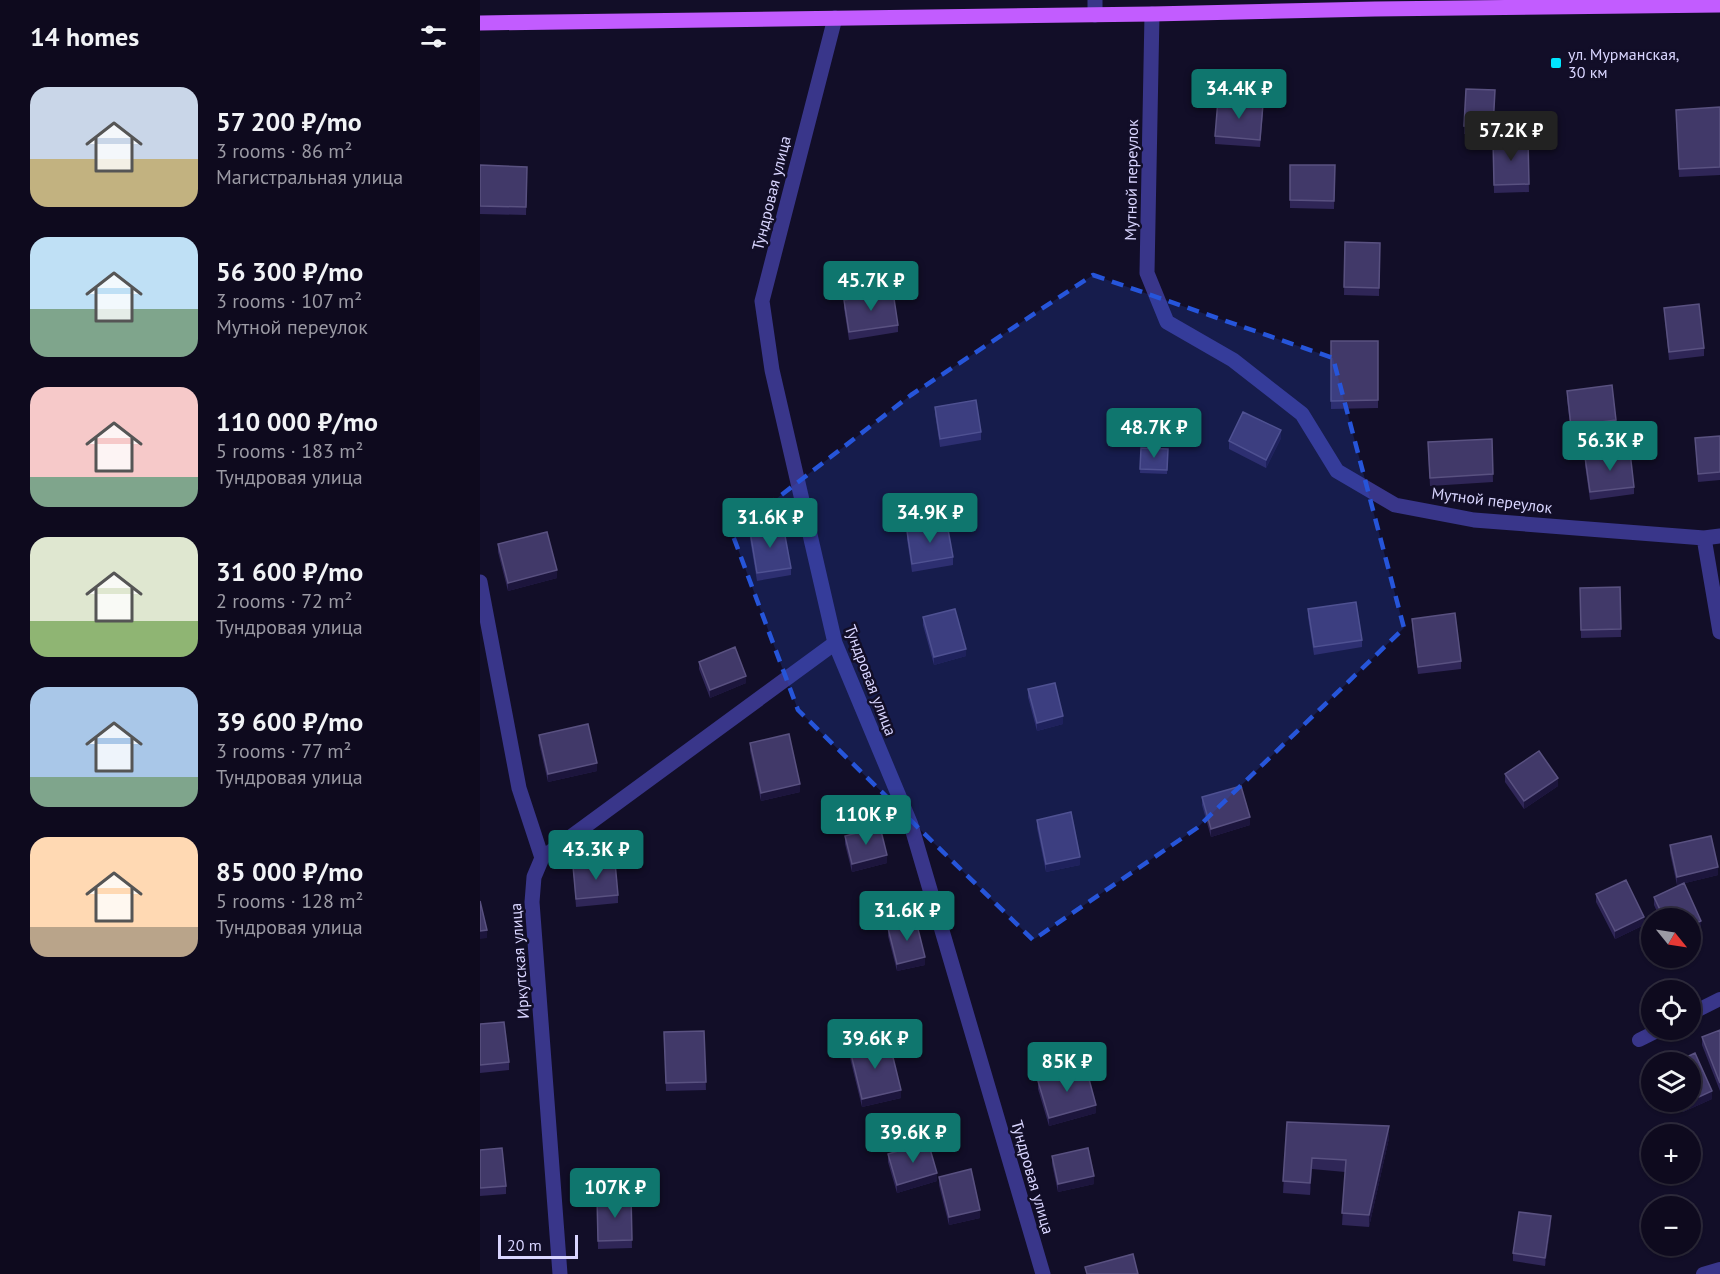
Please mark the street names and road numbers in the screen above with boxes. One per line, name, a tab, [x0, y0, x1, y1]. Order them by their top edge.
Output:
street label: Мутной переулок	[1120, 119, 1142, 241]
street label: Тундровая улица	[747, 134, 795, 252]
street label: Мутной переулок	[1431, 483, 1554, 517]
street label: Тундровая улица	[841, 622, 901, 738]
street label: Иркутская улица	[505, 902, 533, 1020]
street label: Тундровая улица	[1007, 1118, 1059, 1236]

